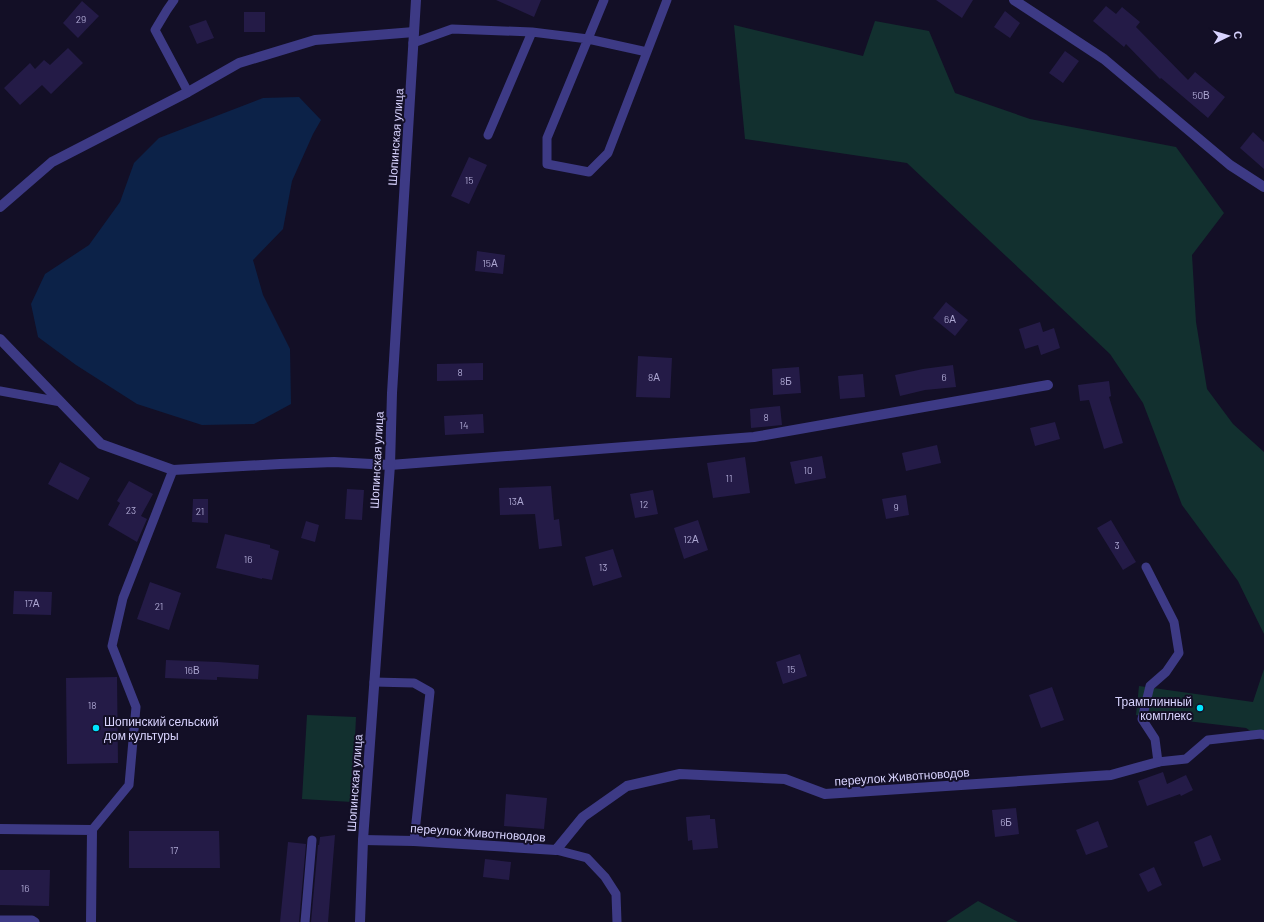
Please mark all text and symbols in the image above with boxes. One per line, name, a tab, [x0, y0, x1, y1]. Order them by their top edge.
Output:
house number: 29	[76, 13, 86, 25]
north arrow	[1208, 16, 1248, 56]
text: С	[1232, 31, 1245, 40]
street label: Шопинская улица	[385, 88, 406, 186]
house number: 50В	[1192, 89, 1210, 101]
house number: 15	[465, 174, 473, 186]
house number: 15А	[482, 257, 498, 269]
house number: 6А	[944, 313, 956, 325]
house number: 8	[457, 366, 463, 378]
house number: 8А	[648, 371, 660, 383]
house number: 6	[941, 371, 947, 383]
house number: 8Б	[780, 375, 792, 387]
street label: Шопинская улица	[366, 411, 387, 509]
house number: 8	[763, 411, 769, 423]
house number: 14	[459, 419, 469, 431]
house number: 10	[803, 464, 813, 476]
house number: 11	[725, 472, 733, 484]
house number: 13А	[508, 495, 524, 507]
house number: 12	[640, 498, 648, 510]
house number: 9	[893, 501, 899, 513]
house number: 23	[126, 504, 136, 516]
house number: 21	[196, 505, 204, 517]
house number: 12А	[683, 533, 699, 545]
house number: 3	[1114, 539, 1120, 551]
house number: 16	[244, 553, 252, 565]
house number: 13	[599, 561, 607, 573]
house number: 17А	[25, 597, 40, 609]
house number: 21	[155, 600, 163, 612]
house number: 15	[787, 663, 795, 675]
house number: 16В	[184, 664, 200, 676]
place label: Трамплинный комплекс	[1115, 694, 1192, 722]
house number: 18	[88, 699, 96, 711]
marker: Трамплинный комплекс	[1195, 703, 1205, 713]
place label: Шопинский сельский дом культуры	[104, 714, 219, 743]
marker: Шопинский сельский дом культуры	[91, 723, 101, 733]
street label: Шопинская улица	[344, 734, 365, 832]
street label: переулок Животноводов	[834, 764, 970, 789]
house number: 6Б	[1000, 816, 1012, 828]
street label: переулок Животноводов	[410, 820, 546, 845]
house number: 17	[170, 844, 178, 856]
house number: 16	[21, 882, 29, 894]

